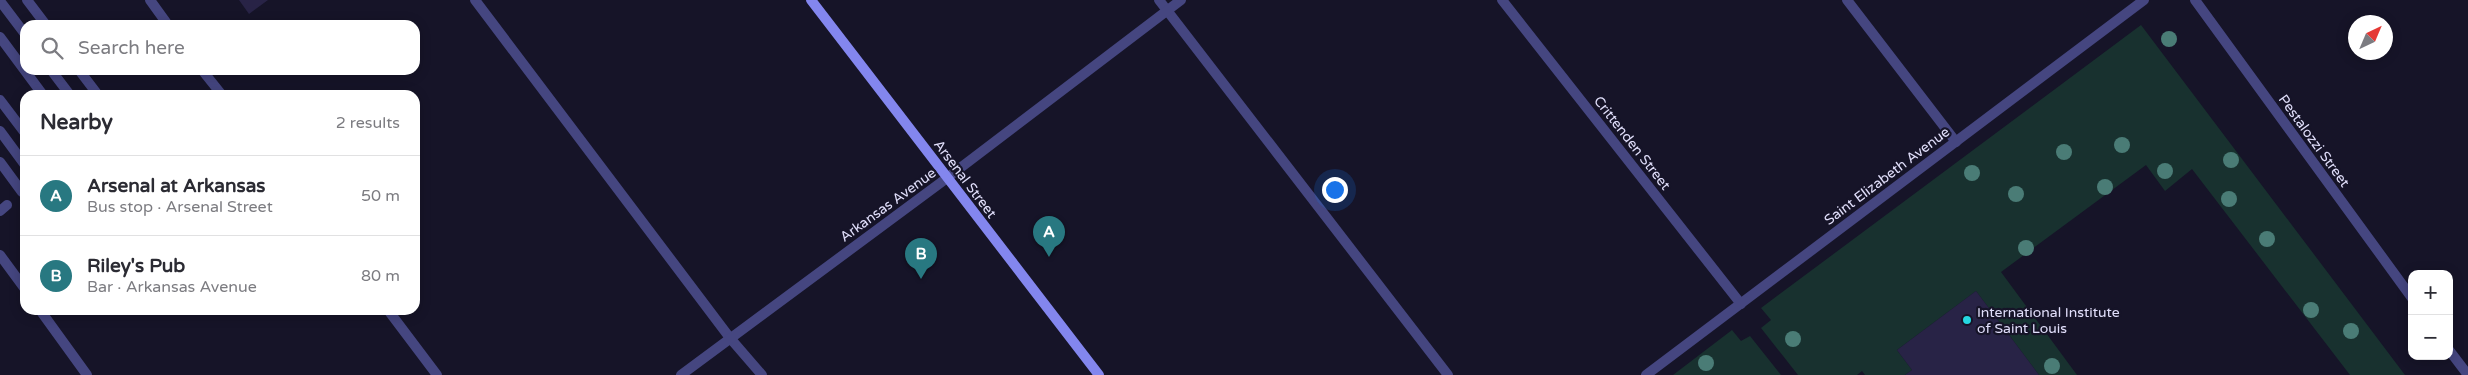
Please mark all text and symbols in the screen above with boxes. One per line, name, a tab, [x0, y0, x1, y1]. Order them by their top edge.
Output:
north arrow	[2348, 15, 2393, 60]
search box	[20, 20, 420, 75]
icon: search	[38, 34, 66, 62]
text: Search here	[78, 37, 185, 59]
street label: Pestalozzi Street	[2275, 91, 2354, 191]
street label: Crittenden Street	[1590, 93, 1674, 194]
text: Nearby	[40, 110, 113, 135]
text: 2 results	[336, 113, 400, 133]
street label: Saint Elizabeth Avenue	[1821, 123, 1953, 229]
street label: Arsenal Street	[930, 136, 1000, 222]
street label: Arkansas Avenue	[837, 164, 939, 246]
text: Arsenal at Arkansas	[87, 175, 265, 197]
your location	[1322, 177, 1348, 203]
text: A	[50, 186, 62, 206]
text: 50 m	[361, 186, 400, 206]
text: Bus stop · Arsenal Street	[87, 197, 273, 217]
pin: A	[1033, 216, 1065, 257]
pin: B	[905, 238, 937, 279]
text: Riley's Pub	[87, 255, 185, 277]
text: B	[50, 266, 62, 286]
text: 80 m	[361, 266, 400, 286]
map controls	[2408, 270, 2453, 360]
button: +	[2408, 270, 2453, 315]
text: Bar · Arkansas Avenue	[87, 277, 257, 297]
place label: International Institute of Saint Louis	[1977, 304, 2120, 337]
marker: International Institute of Saint Louis	[1961, 314, 1973, 326]
button: −	[2408, 315, 2453, 360]

